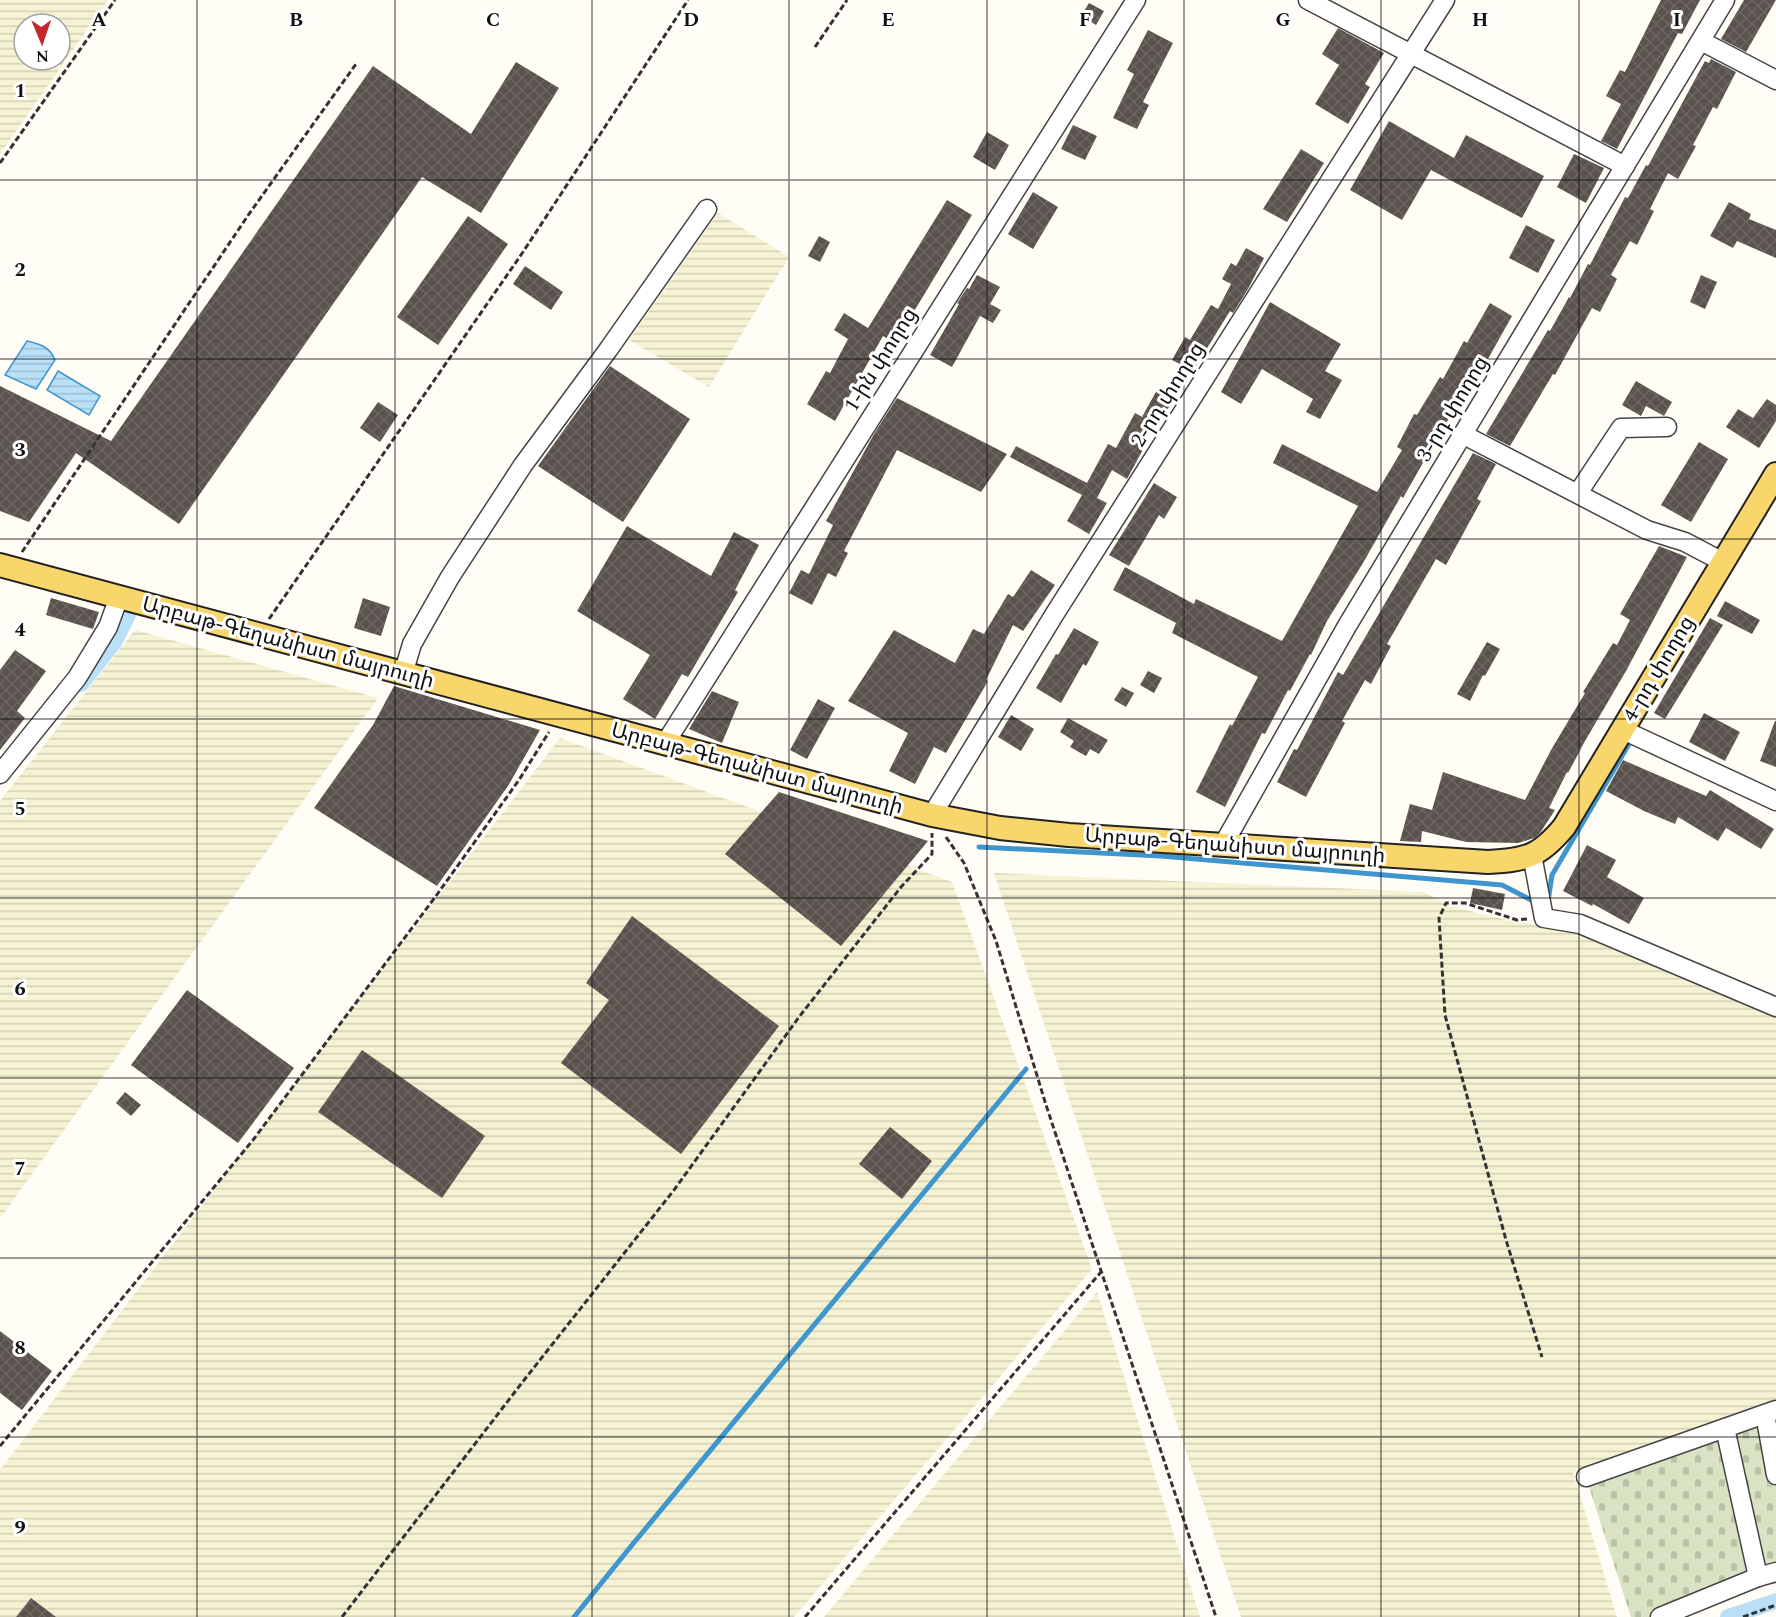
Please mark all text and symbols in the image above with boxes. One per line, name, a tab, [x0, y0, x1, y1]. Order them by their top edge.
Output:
text: A	[91, 5, 107, 35]
text: B	[289, 5, 303, 35]
text: C	[486, 5, 500, 35]
text: D	[683, 5, 699, 35]
text: E	[881, 5, 895, 35]
text: F	[1079, 5, 1091, 35]
text: G	[1275, 5, 1291, 35]
text: H	[1472, 5, 1488, 35]
text: I	[1673, 5, 1681, 35]
north arrow	[12, 12, 72, 72]
text: N	[36, 44, 49, 68]
text: 1	[14, 76, 26, 106]
text: 2	[14, 255, 26, 285]
street label: 1-ին փողոց	[836, 301, 926, 419]
street label: 2-րդ փողոց	[1123, 336, 1213, 454]
street label: 3-րդ փողոց	[1409, 350, 1497, 468]
text: 3	[14, 435, 26, 465]
street label: Արբաթ-Գեղանիստ մայրուղի	[138, 589, 438, 697]
street label: 4-րդ փողոց	[1615, 610, 1703, 728]
text: 4	[14, 615, 26, 645]
street label: Արբաթ-Գեղանիստ մայրուղի	[607, 715, 907, 823]
text: 5	[14, 794, 26, 824]
street label: Արբաթ-Գեղանիստ մայրուղի	[1084, 820, 1386, 872]
text: 6	[14, 974, 26, 1004]
text: 7	[14, 1154, 26, 1184]
text: 8	[14, 1333, 26, 1363]
text: 9	[14, 1513, 26, 1543]

